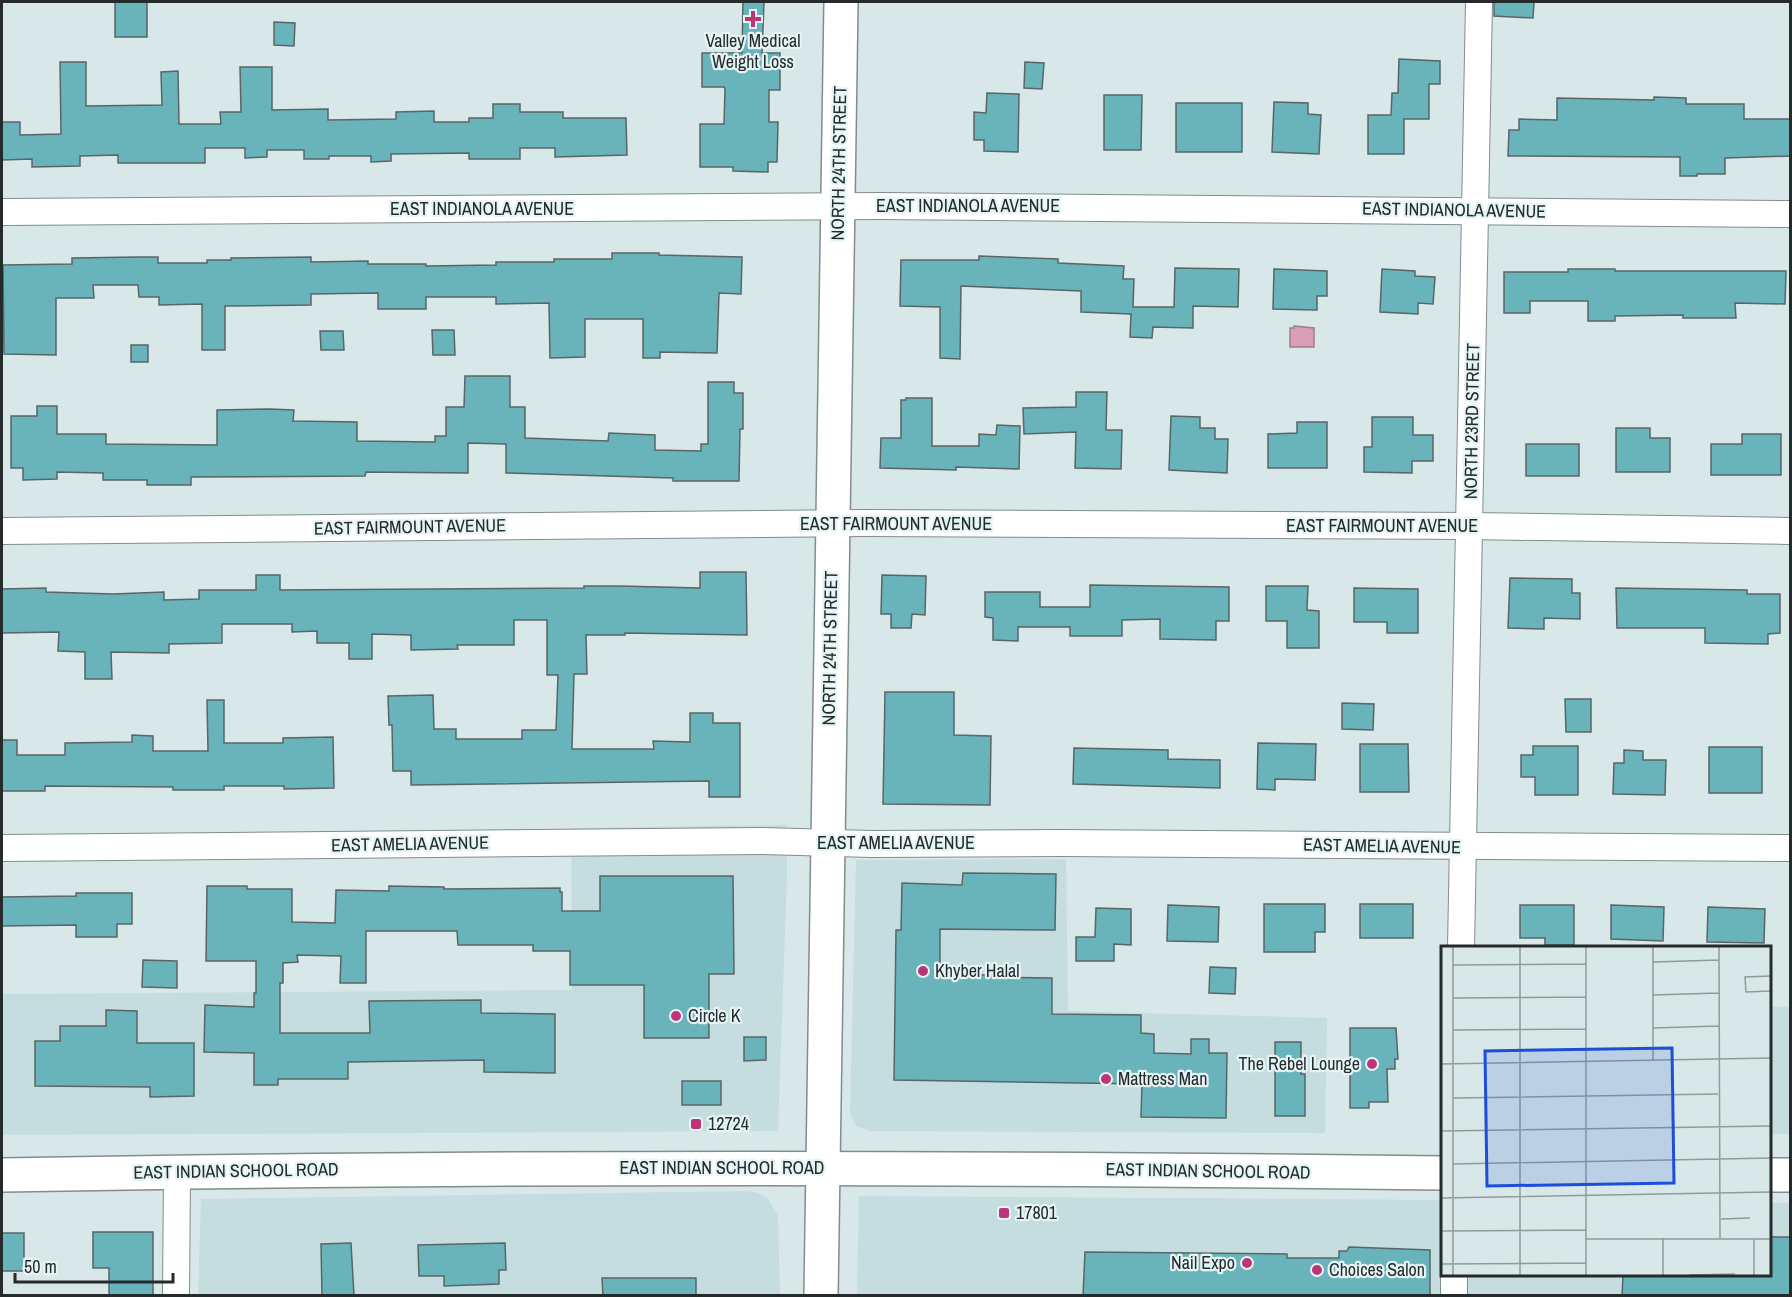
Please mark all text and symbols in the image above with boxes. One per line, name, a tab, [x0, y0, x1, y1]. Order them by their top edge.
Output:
marker: Valley Medical Weight Loss	[744, 10, 762, 28]
place label: Valley Medical Weight Loss	[706, 28, 800, 74]
street label: NORTH 24TH STREET	[825, 85, 852, 241]
street label: EAST INDIANOLA AVENUE	[876, 193, 1060, 218]
street label: EAST INDIANOLA AVENUE	[1362, 195, 1546, 224]
street label: EAST INDIANOLA AVENUE	[390, 196, 574, 221]
street label: NORTH 23RD STREET	[1458, 343, 1485, 499]
street label: EAST FAIRMOUNT AVENUE	[800, 511, 992, 536]
street label: EAST FAIRMOUNT AVENUE	[314, 512, 506, 541]
street label: EAST FAIRMOUNT AVENUE	[1286, 513, 1478, 538]
street label: NORTH 24TH STREET	[816, 570, 843, 726]
street label: EAST AMELIA AVENUE	[331, 830, 489, 857]
street label: EAST AMELIA AVENUE	[817, 830, 975, 855]
street label: EAST AMELIA AVENUE	[1303, 832, 1461, 859]
inset map	[1441, 946, 1771, 1276]
place label: Khyber Halal	[935, 958, 1020, 983]
marker: Khyber Halal	[916, 964, 930, 978]
place label: Circle K	[688, 1003, 741, 1028]
marker: Circle K	[669, 1009, 683, 1023]
place label: The Rebel Lounge	[1239, 1051, 1360, 1076]
marker: The Rebel Lounge	[1365, 1057, 1379, 1071]
place label: Mattress Man	[1118, 1066, 1207, 1091]
marker: Mattress Man	[1099, 1072, 1113, 1086]
place label: 12724	[708, 1111, 749, 1136]
marker: 12724	[689, 1117, 703, 1131]
street label: EAST INDIAN SCHOOL ROAD	[619, 1155, 825, 1180]
street label: EAST INDIAN SCHOOL ROAD	[133, 1156, 339, 1185]
street label: EAST INDIAN SCHOOL ROAD	[1105, 1156, 1311, 1185]
place label: 17801	[1016, 1200, 1058, 1225]
marker: 17801	[997, 1206, 1011, 1220]
scale bar	[15, 1246, 172, 1284]
place label: Nail Expo	[1171, 1250, 1235, 1275]
text: 50 m	[24, 1254, 57, 1279]
marker: Nail Expo	[1240, 1256, 1254, 1270]
place label: Choices Salon	[1329, 1257, 1425, 1282]
marker: Choices Salon	[1310, 1263, 1324, 1277]

